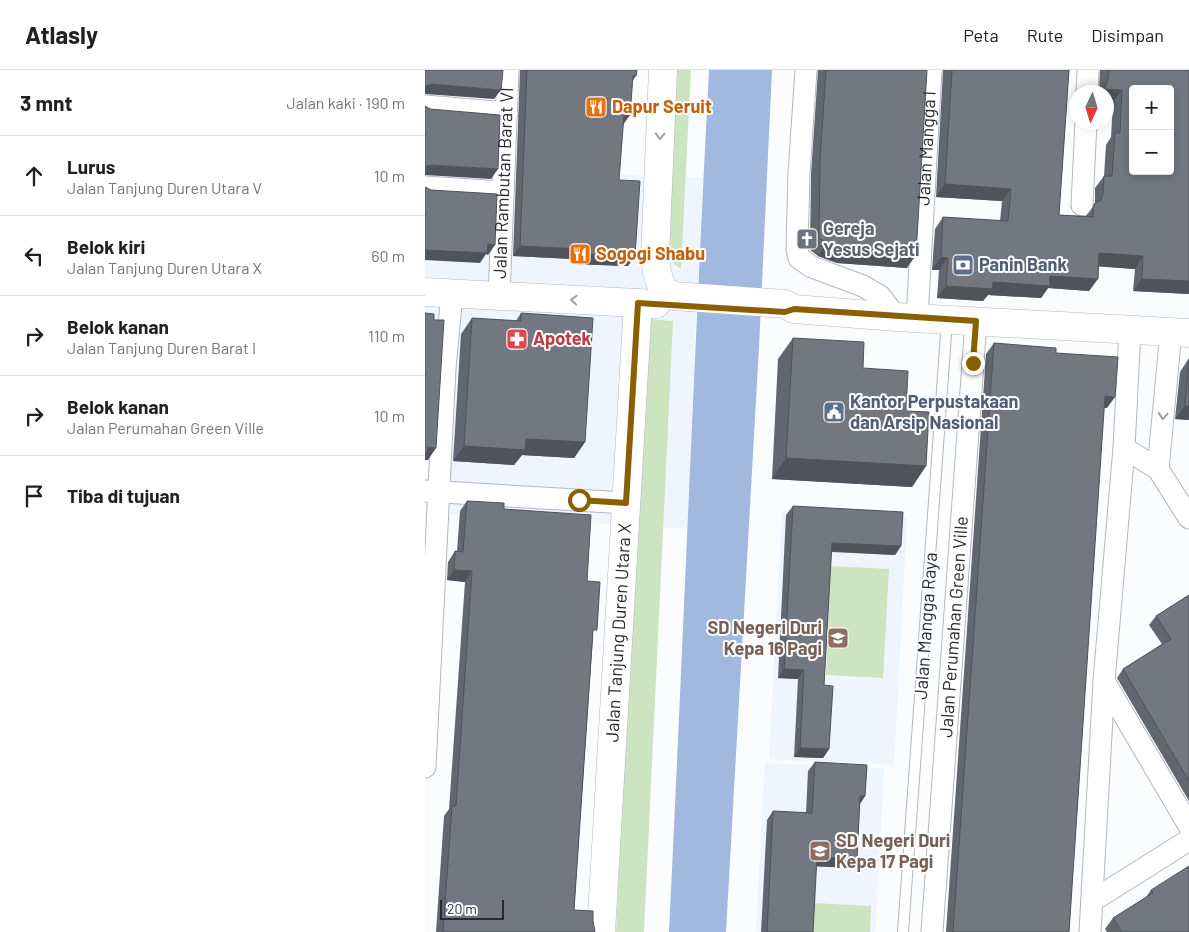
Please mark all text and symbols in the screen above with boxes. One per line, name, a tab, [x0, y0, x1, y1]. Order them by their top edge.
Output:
text: Atlasly	[25, 20, 98, 49]
text: Peta	[963, 24, 999, 46]
text: Rute	[1027, 24, 1063, 46]
text: Disimpan	[1091, 24, 1164, 46]
north arrow	[1069, 85, 1114, 130]
map controls	[1129, 85, 1174, 175]
button: +	[1129, 85, 1174, 130]
street label: Jalan Rambutan Barat VI	[488, 87, 517, 279]
text: 3 mnt	[20, 90, 73, 115]
street label: Jalan Mangga I	[911, 90, 940, 206]
text: Jalan kaki · 190 m	[287, 93, 405, 112]
restaurant icon: Dapur Seruit	[584, 95, 608, 119]
place label: Dapur Seruit	[612, 95, 712, 117]
button: −	[1129, 130, 1174, 175]
one-way arrow	[655, 132, 666, 140]
text: Lurus	[67, 155, 115, 178]
icon: ahead	[20, 162, 48, 190]
text: 10 m	[374, 166, 405, 185]
text: Jalan Tanjung Duren Utara V	[67, 178, 262, 197]
place label: Gereja Yesus Sejati	[823, 217, 920, 260]
church icon: Gereja Yesus Sejati	[795, 227, 819, 251]
text: Belok kiri	[67, 235, 145, 258]
icon: left	[20, 242, 48, 270]
restaurant icon: Sogogi Shabu	[568, 242, 592, 266]
place label: Sogogi Shabu	[596, 242, 705, 264]
text: 60 m	[371, 246, 405, 265]
bank icon: Panin Bank	[951, 253, 975, 277]
place label: Panin Bank	[979, 253, 1067, 275]
text: Jalan Tanjung Duren Utara X	[67, 258, 262, 277]
one-way arrow	[569, 295, 577, 306]
text: Belok kanan	[67, 315, 169, 338]
icon: right	[20, 322, 48, 350]
text: 110 m	[368, 326, 405, 345]
pharmacy icon: Apotek	[505, 327, 529, 351]
place label: Apotek	[533, 327, 592, 349]
text: Jalan Tanjung Duren Barat I	[67, 338, 256, 357]
route end	[962, 352, 985, 375]
place label: Kantor Perpustakaan dan Arsip Nasional	[850, 390, 1018, 433]
text: Belok kanan	[67, 395, 169, 418]
public building icon: Kantor Perpustakaan dan Arsip Nasional	[822, 400, 846, 424]
icon: right	[20, 402, 48, 430]
text: 10 m	[374, 406, 405, 425]
one-way arrow	[1158, 412, 1169, 420]
text: Jalan Perumahan Green Ville	[67, 418, 264, 437]
icon: arrive	[20, 482, 48, 510]
text: Tiba di tujuan	[67, 484, 180, 507]
route start	[568, 489, 591, 512]
street label: Jalan Perumahan Green Ville	[934, 515, 972, 738]
street label: Jalan Tanjung Duren Utara X	[600, 522, 635, 743]
street label: Jalan Mangga Raya	[909, 552, 941, 700]
place label: SD Negeri Duri Kepa 16 Pagi	[708, 616, 822, 659]
school or university icon: SD Negeri Duri Kepa 16 Pagi	[826, 626, 850, 650]
place label: SD Negeri Duri Kepa 17 Pagi	[836, 829, 950, 872]
school or university icon: SD Negeri Duri Kepa 17 Pagi	[808, 839, 832, 863]
scale bar	[440, 897, 504, 920]
text: 20 m	[447, 900, 477, 917]

